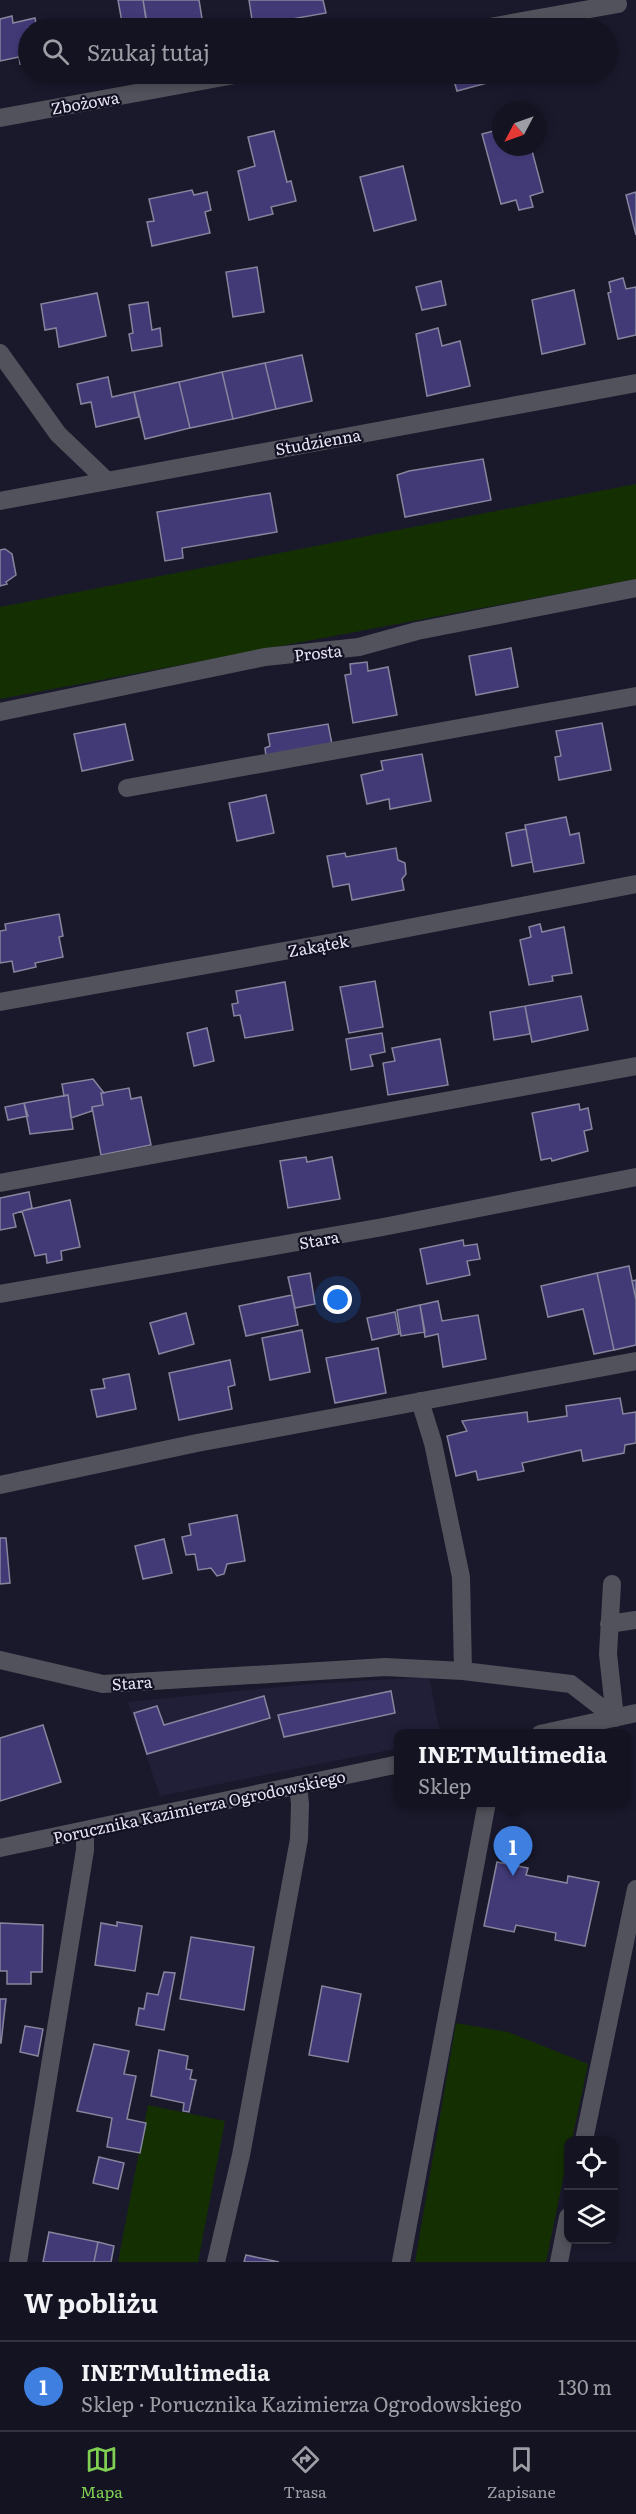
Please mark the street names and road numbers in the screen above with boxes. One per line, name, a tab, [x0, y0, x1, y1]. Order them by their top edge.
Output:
street label: Zbożowa	[49, 84, 121, 120]
street label: Studzienna	[273, 422, 363, 460]
street label: Prosta	[293, 638, 344, 666]
street label: Zakątek	[286, 928, 350, 962]
street label: Stara	[297, 1224, 341, 1254]
street label: Stara	[111, 1669, 153, 1695]
street label: Porucznika Kazimierza Ogrodowskiego	[51, 1763, 347, 1849]

